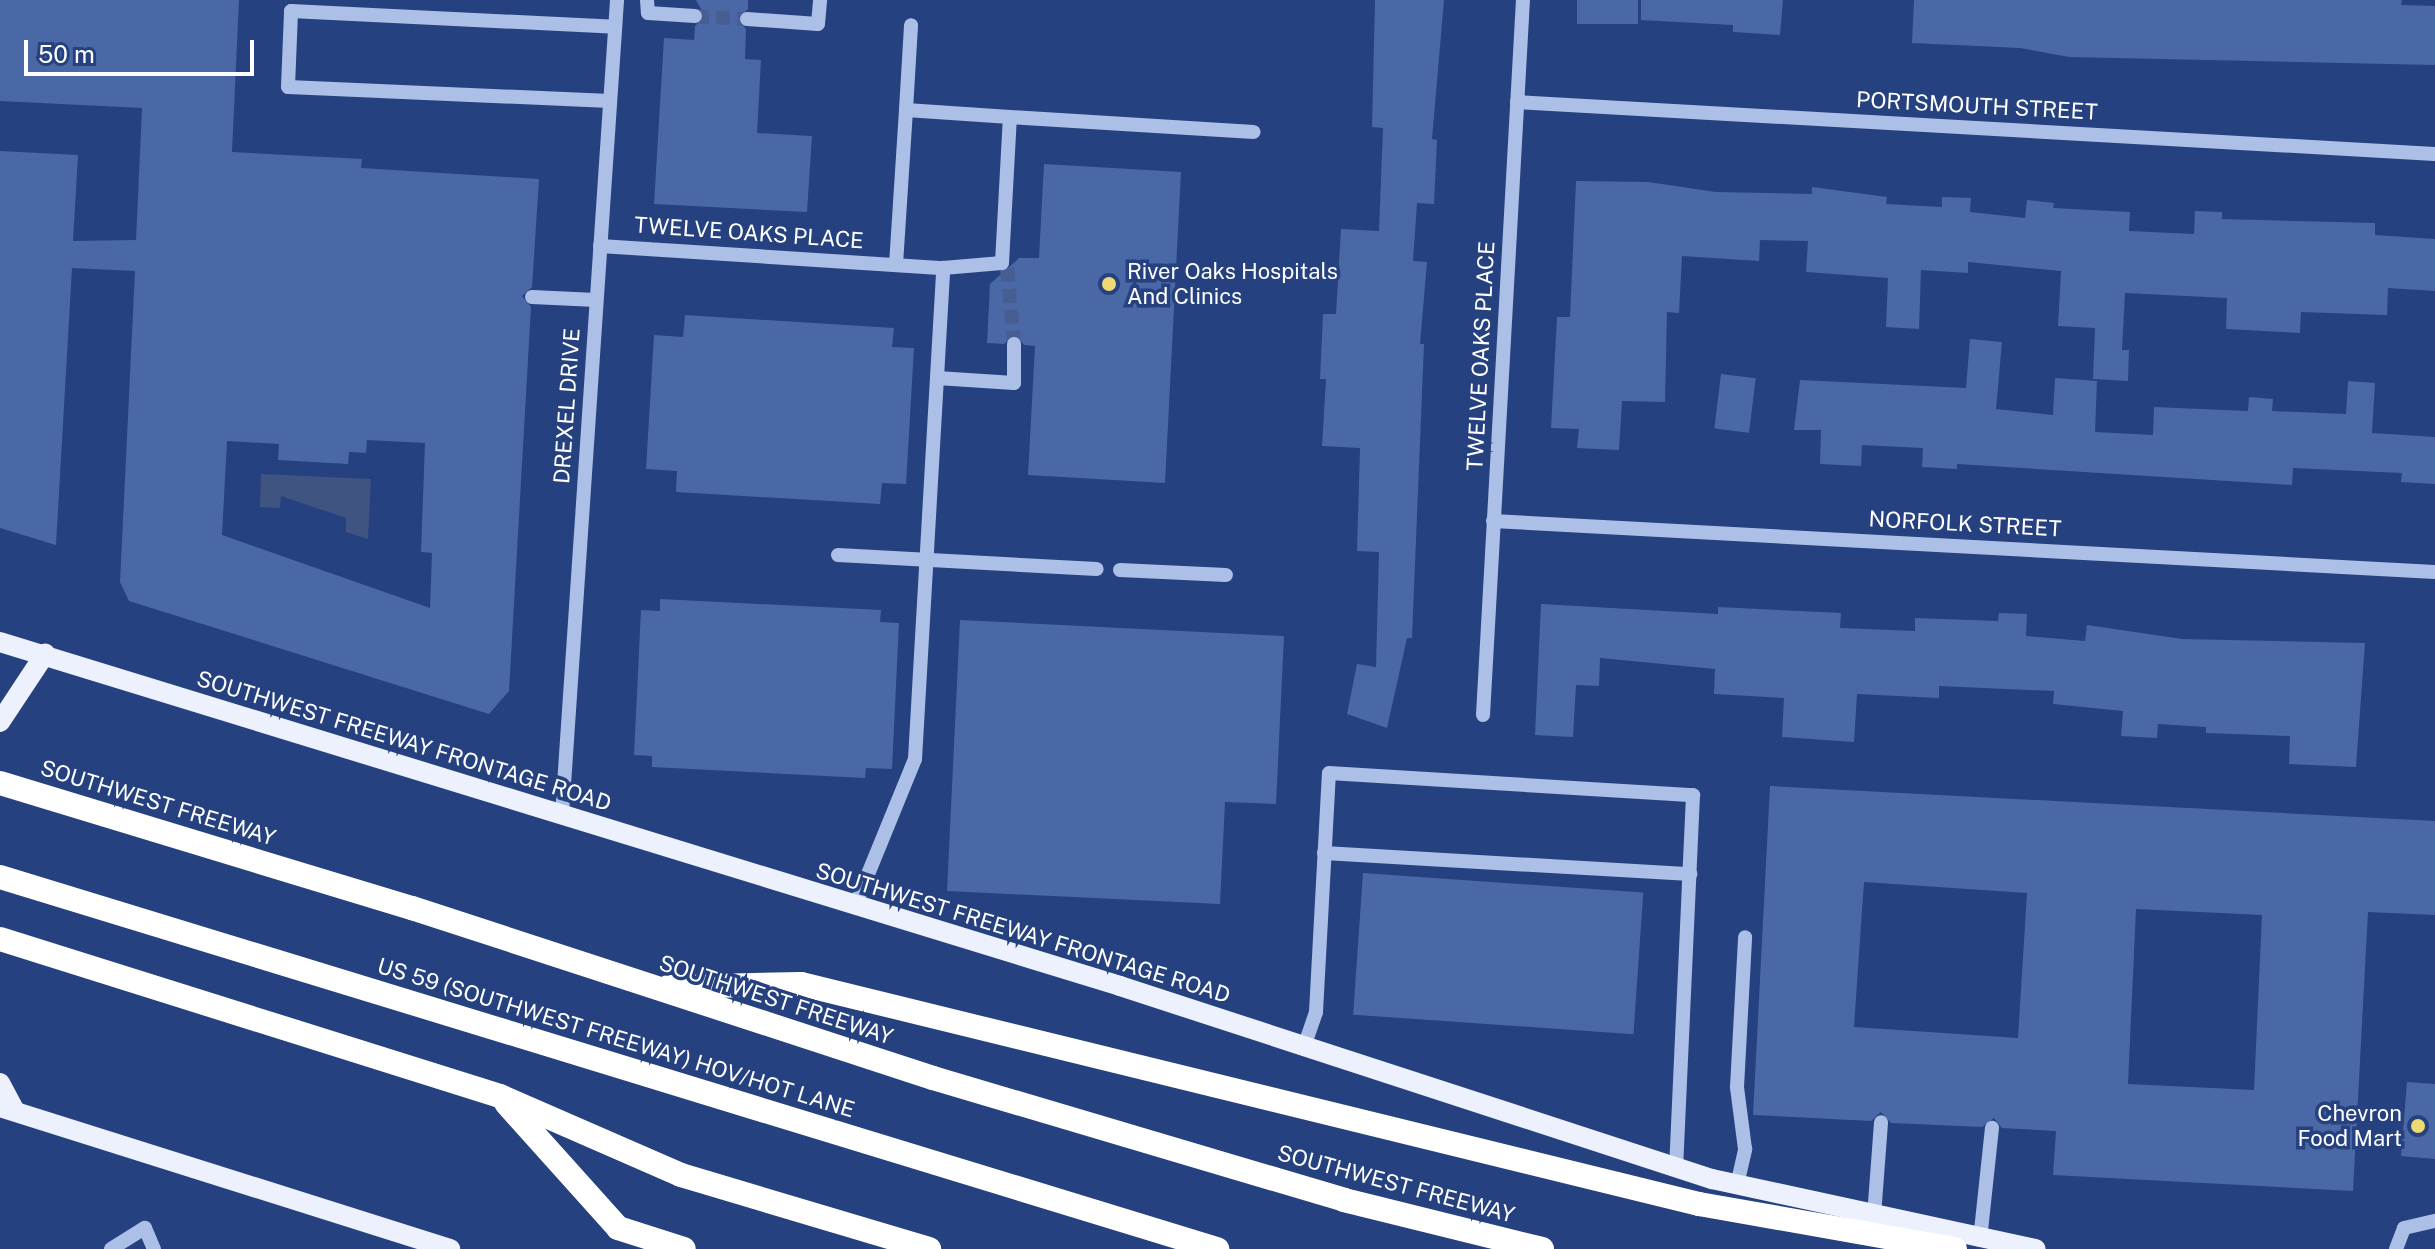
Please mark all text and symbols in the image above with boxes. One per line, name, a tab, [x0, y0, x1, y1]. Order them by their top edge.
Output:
scale bar	[28, 24, 258, 74]
text: 50 m	[38, 40, 95, 68]
street label: PORTSMOUTH STREET	[1856, 86, 2098, 126]
street label: TWELVE OAKS PLACE	[633, 212, 865, 254]
street label: TWELVE OAKS PLACE	[1462, 241, 1500, 471]
place label: River Oaks Hospitals And Clinics	[1127, 258, 1338, 310]
marker: River Oaks Hospitals And Clinics	[1098, 273, 1120, 295]
street label: DREXEL DRIVE	[548, 327, 586, 485]
street label: NORFOLK STREET	[1868, 506, 2062, 542]
street label: SOUTHWEST FREEWAY FRONTAGE ROAD	[193, 665, 615, 817]
street label: SOUTHWEST FREEWAY	[37, 755, 279, 851]
street label: SOUTHWEST FREEWAY FRONTAGE ROAD	[812, 857, 1234, 1009]
street label: SOUTHWEST FREEWAY	[656, 950, 896, 1050]
street label: US 59 (SOUTHWEST FREEWAY) HOV/HOT LANE	[374, 953, 858, 1123]
place label: Chevron Food Mart	[2298, 1100, 2402, 1152]
marker: Chevron Food Mart	[2409, 1117, 2427, 1135]
street label: SOUTHWEST FREEWAY	[1275, 1140, 1517, 1228]

